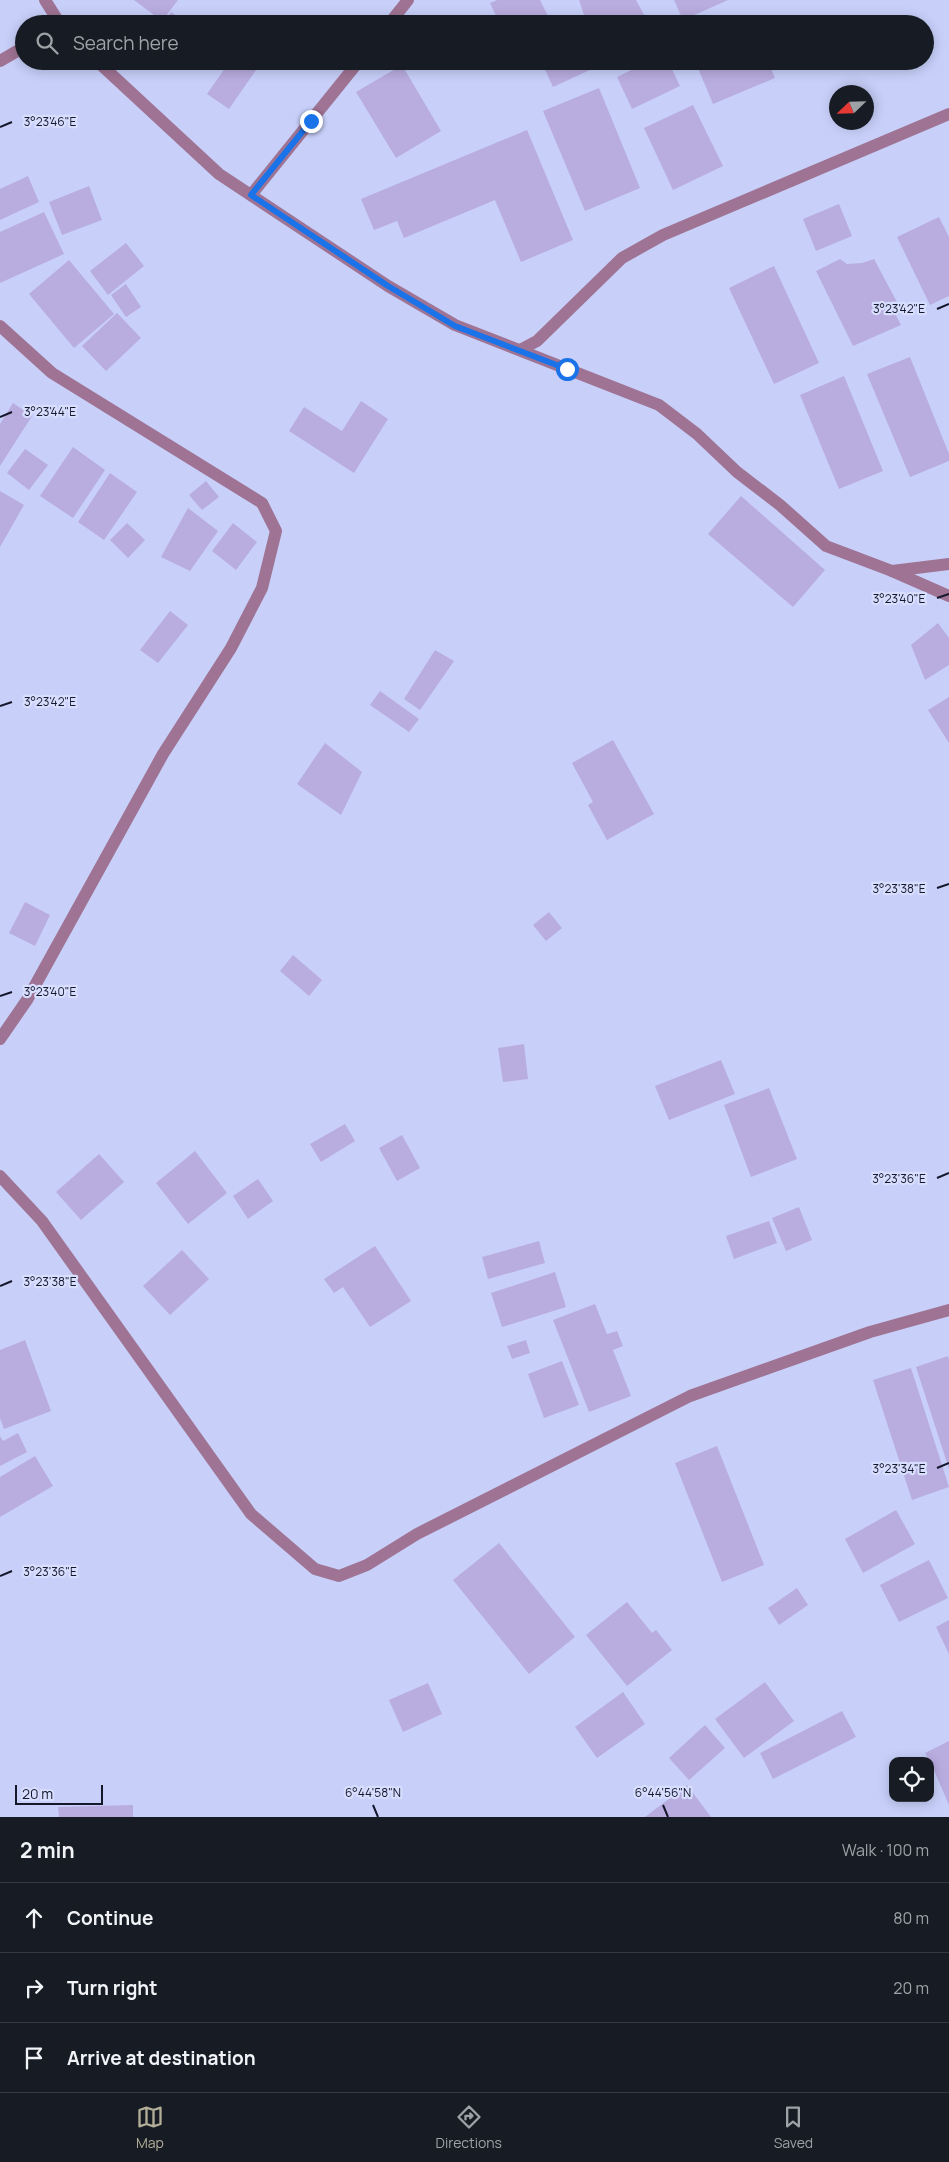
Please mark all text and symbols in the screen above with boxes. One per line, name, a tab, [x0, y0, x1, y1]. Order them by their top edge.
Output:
search box	[15, 15, 934, 70]
icon: search	[33, 29, 61, 57]
text: Search here	[73, 30, 179, 56]
north arrow	[829, 85, 874, 130]
route end	[300, 110, 323, 133]
text: 3°23'46"E	[24, 113, 77, 130]
text: 3°23'42"E	[873, 300, 925, 317]
route start	[556, 358, 579, 381]
text: 3°23'44"E	[24, 403, 76, 420]
text: 3°23'40"E	[873, 590, 925, 607]
text: 3°23'42"E	[24, 693, 76, 710]
text: 3°23'38"E	[872, 880, 926, 897]
text: 3°23'40"E	[24, 983, 76, 1000]
text: 3°23'36"E	[872, 1170, 926, 1187]
text: 3°23'38"E	[23, 1273, 77, 1290]
text: 3°23'34"E	[873, 1460, 926, 1477]
text: 3°23'36"E	[23, 1563, 77, 1580]
map controls	[889, 1757, 934, 1802]
button: locate	[889, 1757, 934, 1802]
scale bar	[15, 1782, 102, 1805]
text: 20 m	[22, 1784, 53, 1803]
text: 6°44'58"N	[345, 1784, 401, 1801]
text: 6°44'56"N	[635, 1784, 691, 1801]
text: 2 min	[20, 1836, 75, 1864]
text: Walk · 100 m	[842, 1839, 929, 1861]
icon: ahead	[20, 1904, 48, 1932]
text: Continue	[67, 1905, 153, 1931]
text: 80 m	[893, 1907, 929, 1929]
icon: right	[20, 1974, 48, 2002]
text: Turn right	[67, 1975, 157, 2001]
text: 20 m	[893, 1977, 929, 1999]
icon: arrive	[20, 2044, 48, 2072]
text: Arrive at destination	[67, 2045, 256, 2071]
tab: Map	[136, 2103, 164, 2152]
tab: Directions	[436, 2103, 502, 2152]
tab: Saved	[774, 2103, 813, 2152]

